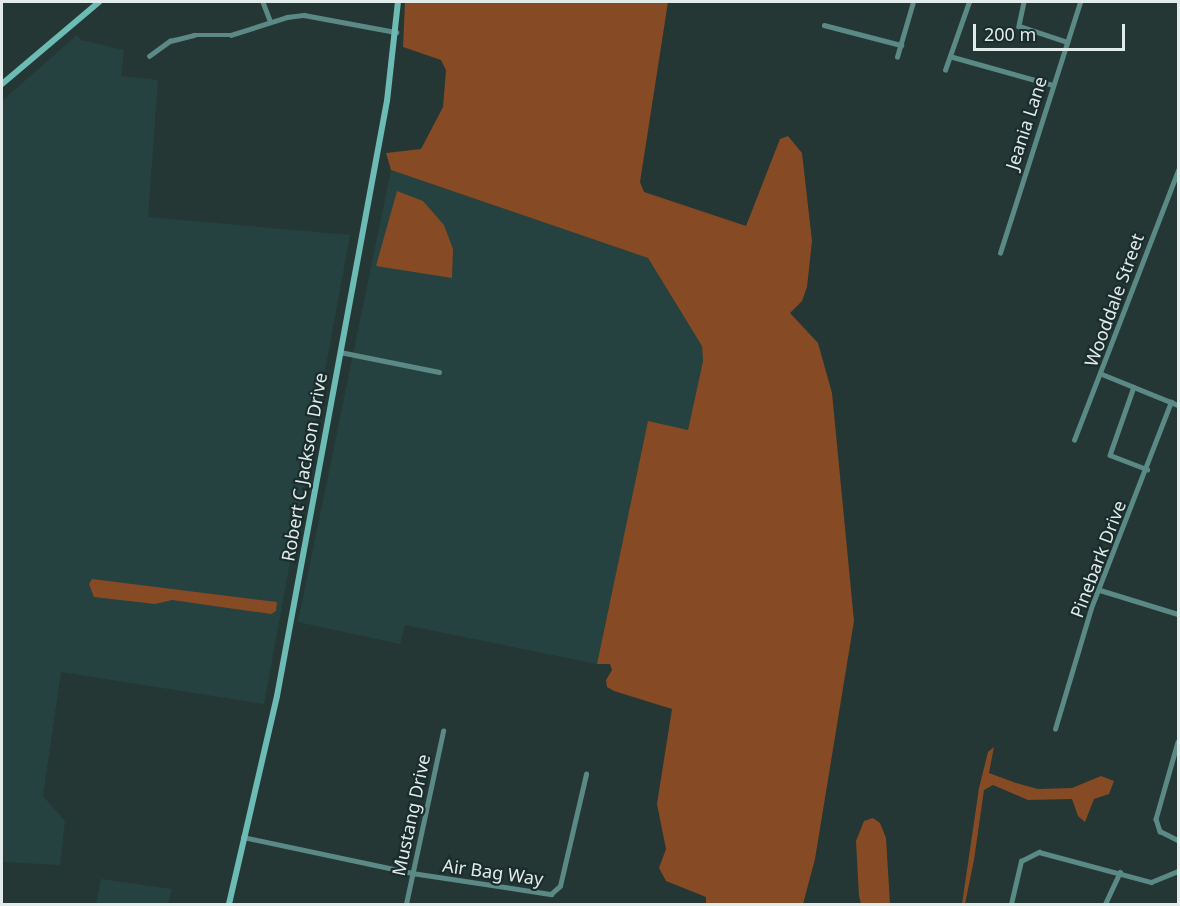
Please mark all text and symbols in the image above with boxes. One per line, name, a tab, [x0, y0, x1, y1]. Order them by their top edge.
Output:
scale bar	[976, 12, 1128, 50]
text: 200 m	[984, 22, 1036, 46]
street label: Jeania Lane	[1001, 74, 1051, 172]
street label: Wooddale Street	[1080, 230, 1148, 370]
street label: Robert C Jackson Drive	[277, 371, 331, 563]
street label: Pinebark Drive	[1066, 497, 1130, 621]
street label: Mustang Drive	[388, 752, 434, 878]
street label: Air Bag Way	[441, 854, 545, 890]

